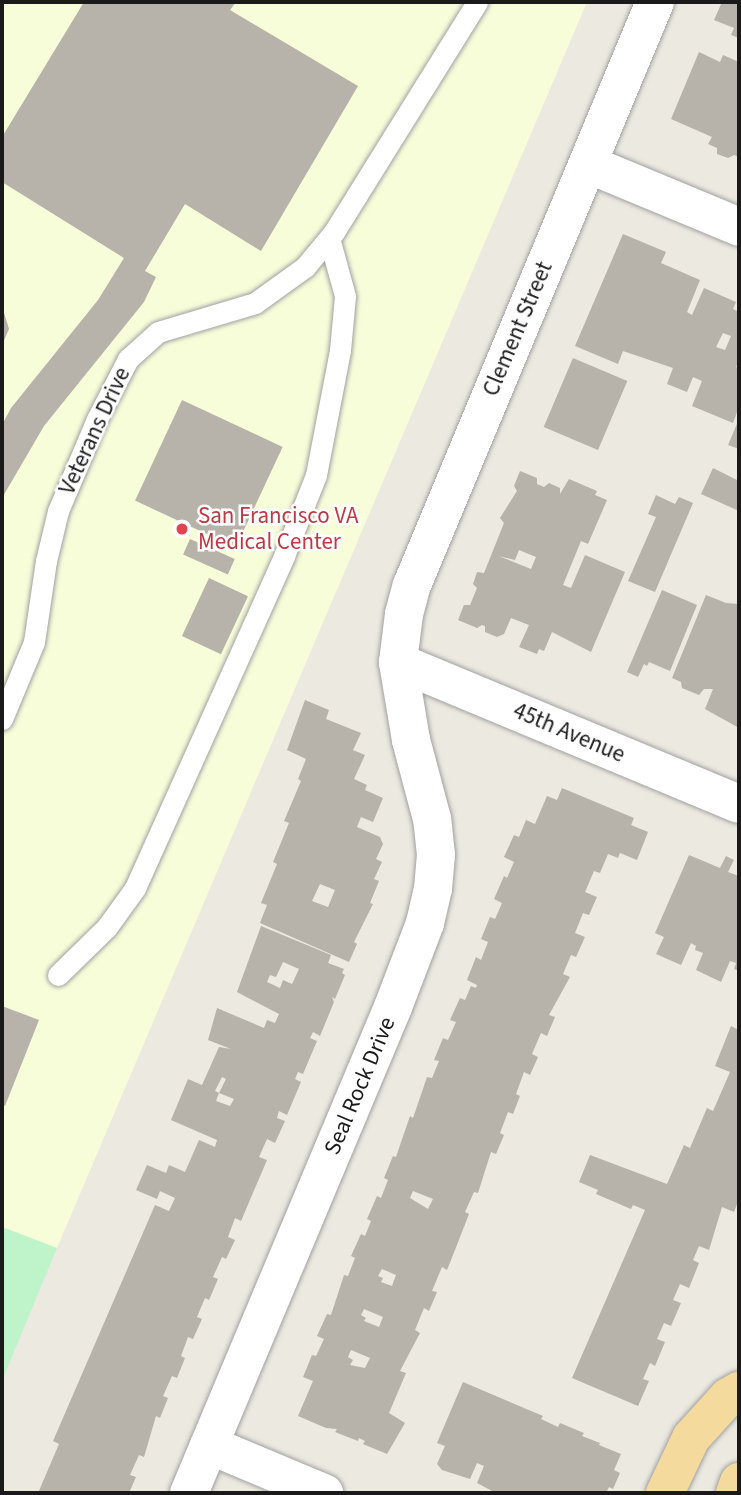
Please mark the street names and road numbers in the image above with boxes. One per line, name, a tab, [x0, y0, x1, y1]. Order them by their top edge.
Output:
street label: Clement Street	[477, 258, 559, 400]
street label: Veterans Drive	[53, 363, 137, 499]
street label: 45th Avenue	[509, 697, 629, 769]
street label: Seal Rock Drive	[319, 1013, 401, 1159]

